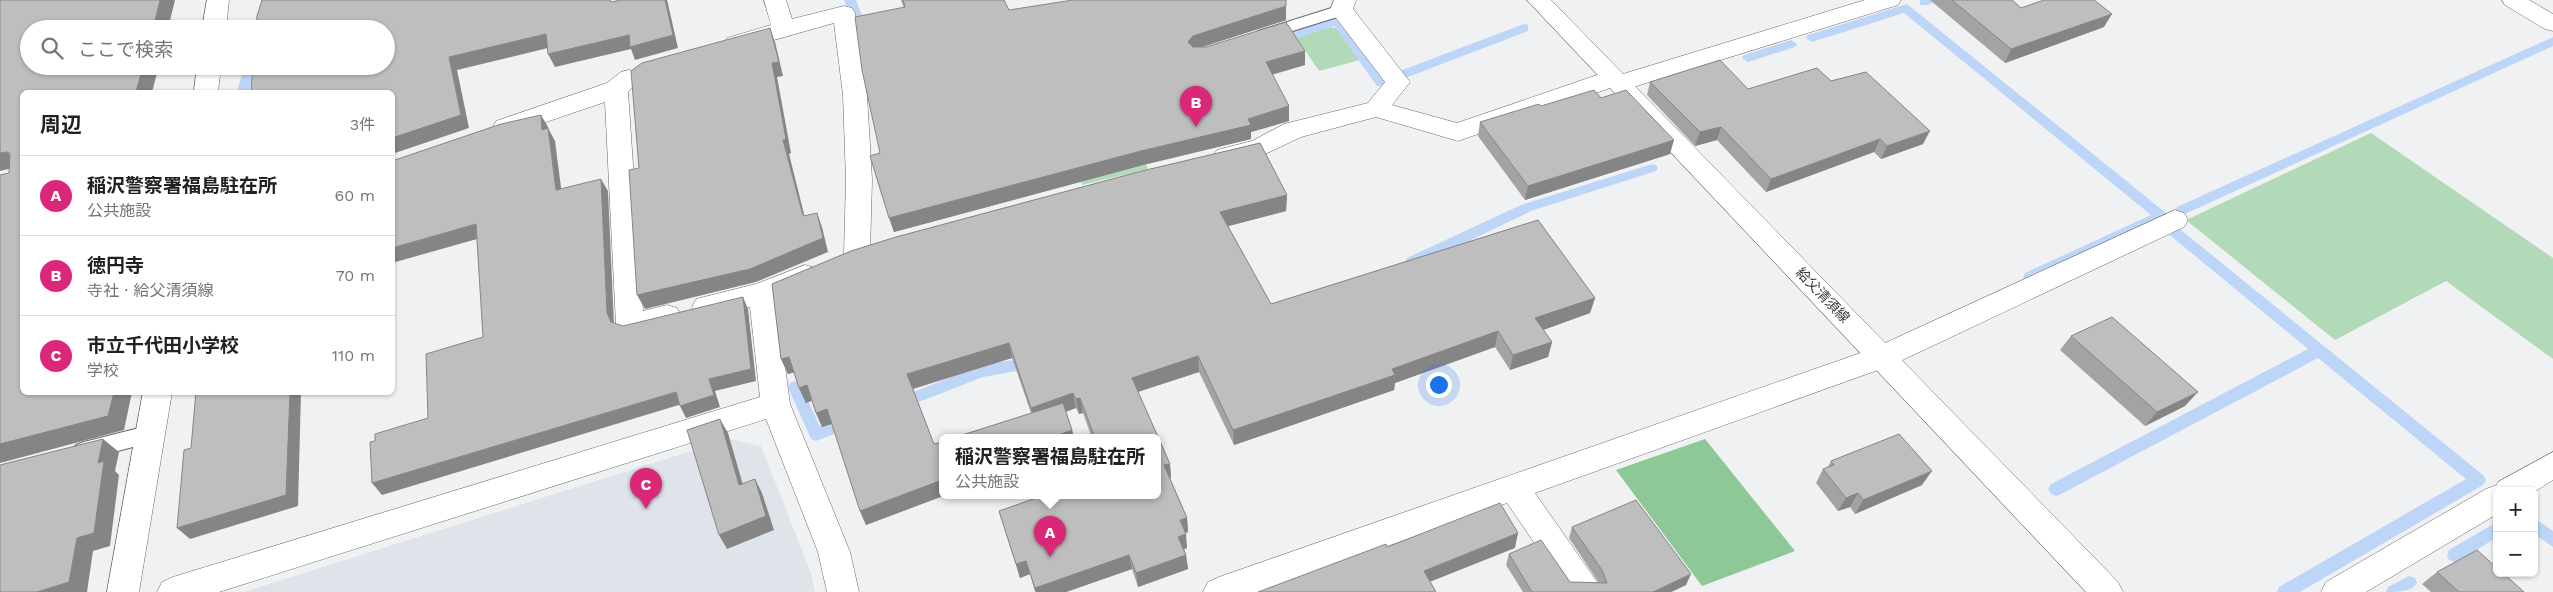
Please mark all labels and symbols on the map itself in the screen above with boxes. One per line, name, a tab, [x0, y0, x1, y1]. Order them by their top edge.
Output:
pin: B	[1180, 86, 1212, 127]
street label: 給父清須線	[1793, 264, 1853, 326]
your location	[1426, 372, 1452, 398]
pin: C	[630, 468, 662, 509]
pin: A	[1034, 516, 1066, 557]

